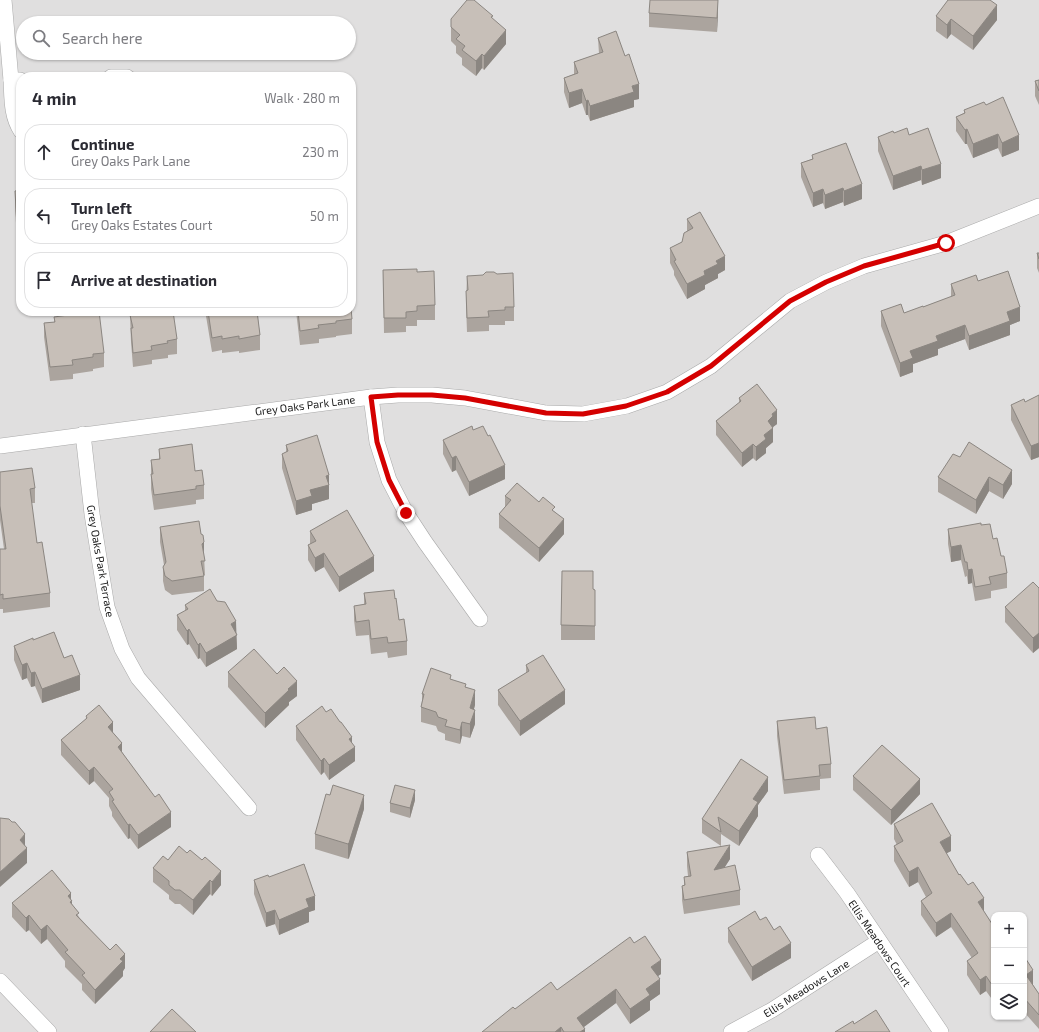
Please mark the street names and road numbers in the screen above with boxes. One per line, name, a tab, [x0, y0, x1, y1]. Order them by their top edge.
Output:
street label: Grey Oaks Park Lane	[254, 392, 356, 418]
street label: Grey Oaks Park Terrace	[85, 504, 117, 618]
street label: Ellis Meadows Court	[846, 897, 914, 989]
street label: Ellis Meadows Lane	[761, 956, 851, 1020]

